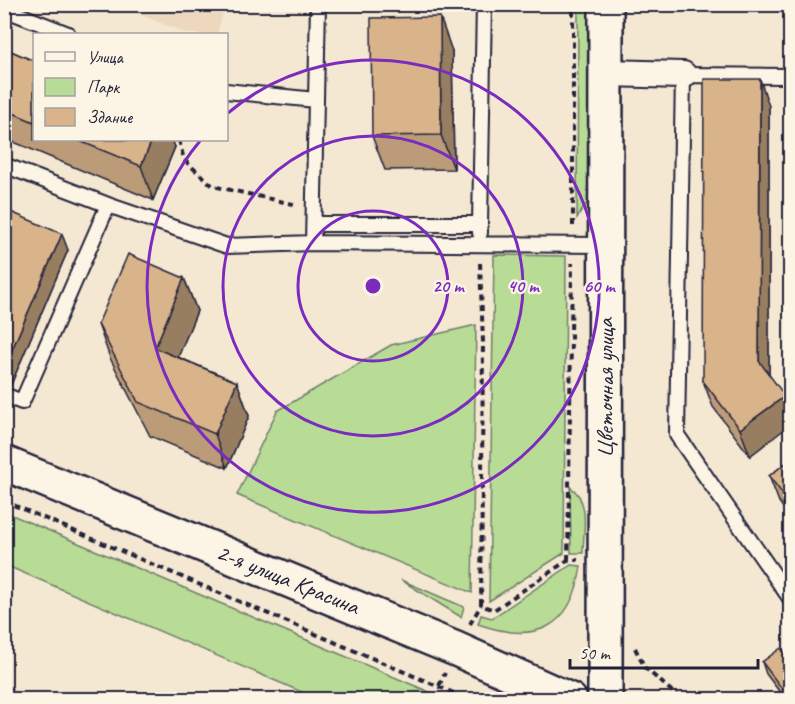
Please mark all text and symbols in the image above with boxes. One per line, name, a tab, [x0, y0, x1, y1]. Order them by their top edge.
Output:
legend	[33, 33, 228, 141]
text: Улица	[87, 46, 124, 68]
text: Парк	[87, 76, 121, 98]
text: Здание	[87, 106, 133, 128]
text: 20 m	[433, 275, 465, 297]
text: 40 m	[508, 275, 540, 297]
text: 60 m	[583, 275, 616, 297]
centre of rings	[363, 276, 383, 296]
street label: Цветочная улица	[590, 317, 620, 458]
street label: 2-я улица Красина	[212, 537, 365, 622]
scale bar	[570, 632, 758, 670]
text: 50 m	[579, 642, 612, 664]

